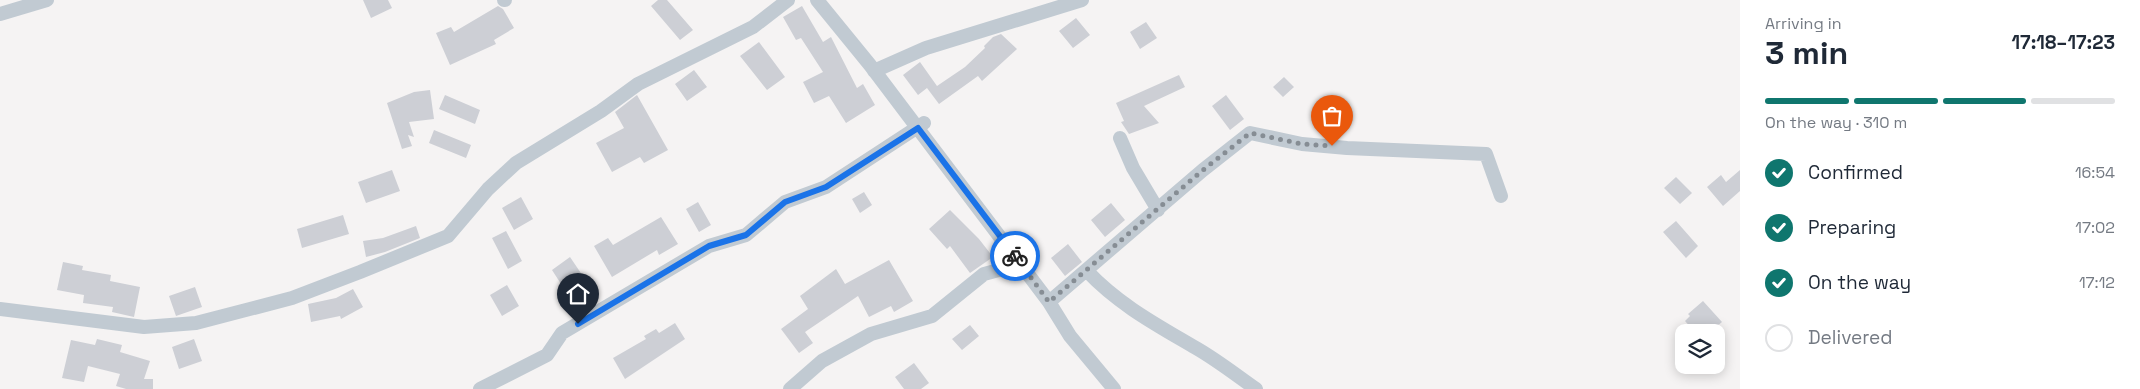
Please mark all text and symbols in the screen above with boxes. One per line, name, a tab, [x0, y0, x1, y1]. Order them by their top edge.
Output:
text: Arriving in	[1765, 13, 1842, 34]
text: 17:18–17:23	[2012, 30, 2115, 55]
text: 3 min	[1765, 33, 1848, 73]
pin	[1311, 95, 1353, 146]
icon: bag	[1318, 102, 1346, 130]
text: On the way · 310 m	[1765, 112, 1907, 133]
icon: check	[1765, 159, 1793, 187]
text: Confirmed	[1808, 160, 1903, 185]
text: 16:54	[2075, 162, 2115, 183]
icon: check	[1765, 214, 1793, 242]
text: Preparing	[1808, 215, 1896, 240]
text: 17:02	[2075, 217, 2115, 238]
courier	[990, 231, 1040, 281]
icon: bike	[1001, 242, 1029, 270]
icon: check	[1765, 269, 1793, 297]
text: On the way	[1808, 270, 1911, 295]
text: 17:12	[2079, 272, 2115, 293]
pin	[557, 273, 599, 324]
icon: home	[564, 280, 592, 308]
map controls	[1675, 324, 1725, 374]
button: layers	[1675, 324, 1725, 374]
text: Delivered	[1808, 325, 1893, 350]

